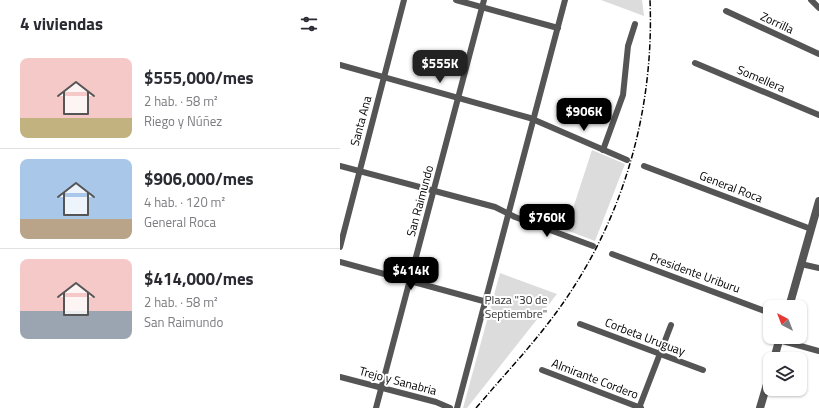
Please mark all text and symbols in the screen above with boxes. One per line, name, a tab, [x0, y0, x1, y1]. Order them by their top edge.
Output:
street label: Zorrilla	[757, 7, 797, 39]
text: 4 viviendas	[20, 11, 103, 37]
icon: filters	[298, 13, 320, 35]
pin: $555K	[412, 50, 468, 84]
text: $555K	[422, 53, 458, 73]
street label: Somellera	[734, 60, 788, 97]
text: $555,000/mes	[144, 65, 254, 91]
icon: home	[52, 74, 100, 122]
text: 2 hab. · 58 m²	[144, 91, 218, 111]
street label: Santa Ana	[345, 94, 376, 148]
pin: $906K	[556, 98, 612, 132]
text: $906K	[566, 101, 602, 121]
text: Riego y Núñez	[144, 111, 222, 131]
street label: San Raimundo	[401, 163, 438, 239]
text: $906,000/mes	[144, 166, 254, 192]
street label: General Roca	[697, 166, 766, 207]
icon: home	[52, 175, 100, 223]
text: 4 hab. · 120 m²	[144, 192, 225, 212]
pin: $760K	[519, 204, 575, 238]
text: $760K	[529, 207, 565, 227]
text: General Roca	[144, 212, 216, 232]
street label: Presidente Uriburu	[647, 247, 743, 298]
pin: $414K	[383, 257, 439, 291]
text: $414K	[393, 260, 429, 280]
text: $414,000/mes	[144, 266, 254, 292]
icon: home	[52, 275, 100, 323]
park label: Plaza "30 de Septiembre"	[485, 290, 547, 323]
text: 2 hab. · 58 m²	[144, 292, 218, 312]
north arrow	[763, 300, 807, 344]
map controls	[763, 300, 807, 396]
text: San Raimundo	[144, 312, 223, 332]
street label: Corbeta Uruguay	[602, 312, 688, 361]
button: layers	[763, 352, 807, 396]
street label: Almirante Cordero	[549, 353, 641, 404]
street label: Trejo y Sanabria	[357, 361, 439, 400]

